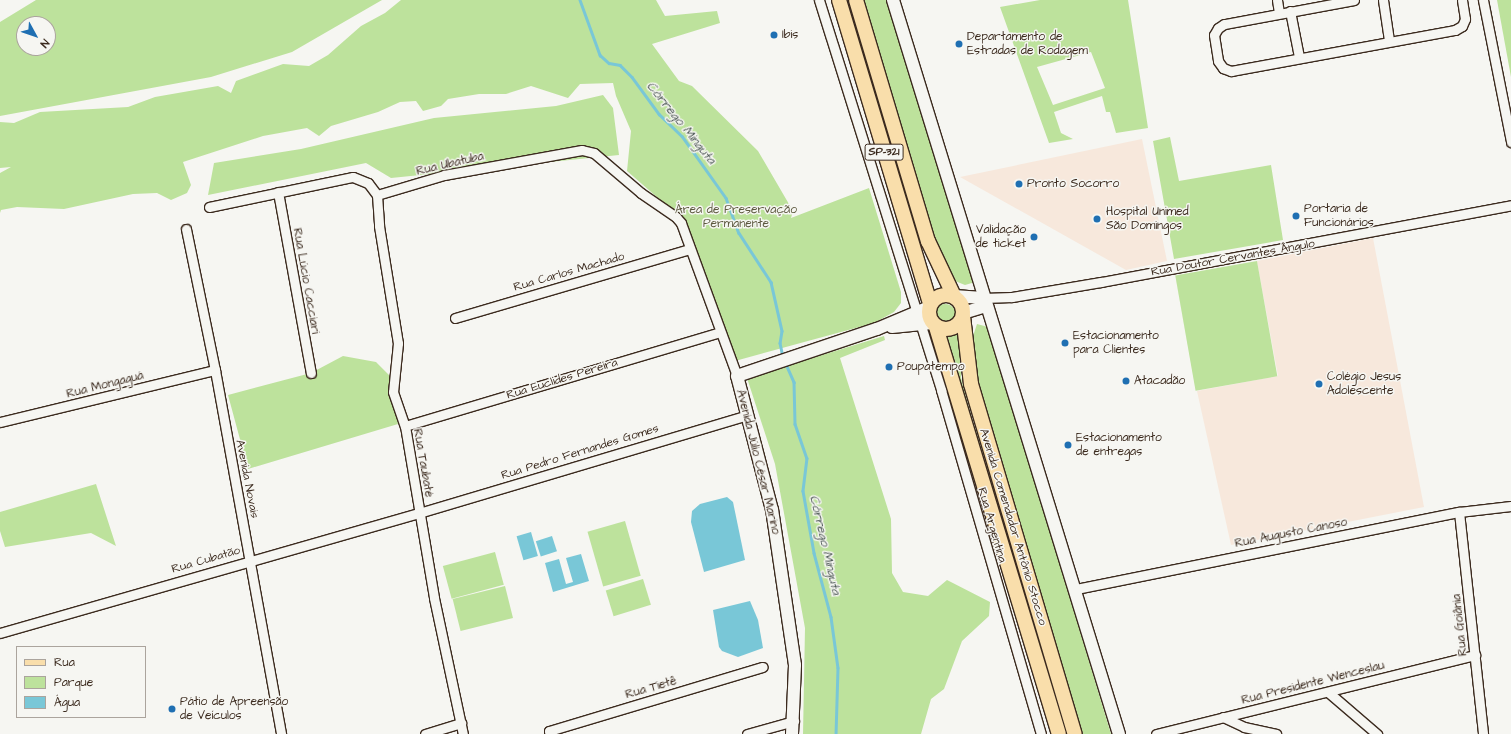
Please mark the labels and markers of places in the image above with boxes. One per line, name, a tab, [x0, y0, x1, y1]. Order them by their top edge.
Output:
place label: Ibis	[782, 28, 798, 42]
marker: Ibis	[769, 30, 779, 40]
place label: Departamento de Estradas de Rodagem	[967, 30, 1088, 58]
marker: Departamento de Estradas de Rodagem	[954, 39, 964, 49]
place label: Pronto Socorro	[1027, 177, 1119, 191]
marker: Pronto Socorro	[1014, 179, 1024, 189]
place label: Portaria de Funcionários	[1304, 202, 1374, 230]
place label: Hospital Unimed São Domingos	[1106, 205, 1189, 233]
marker: Portaria de Funcionários	[1291, 211, 1301, 221]
marker: Hospital Unimed São Domingos	[1091, 213, 1103, 225]
place label: Validação de ticket	[976, 223, 1026, 251]
marker: Validação de ticket	[1029, 232, 1039, 242]
place label: Estacionamento para Clientes	[1073, 329, 1159, 357]
marker: Estacionamento para Clientes	[1060, 338, 1070, 348]
place label: Poupatempo	[897, 360, 964, 374]
marker: Poupatempo	[884, 362, 894, 372]
place label: Colégio Jesus Adolescente	[1327, 370, 1401, 398]
place label: Atacadão	[1134, 374, 1185, 388]
marker: Atacadão	[1121, 376, 1131, 386]
marker: Colégio Jesus Adolescente	[1314, 379, 1324, 389]
place label: Estacionamento de entregas	[1076, 431, 1162, 459]
marker: Estacionamento de entregas	[1063, 440, 1073, 450]
place label: Pátio de Apreensão de Veículos	[180, 695, 288, 723]
marker: Pátio de Apreensão de Veículos	[167, 704, 177, 714]

